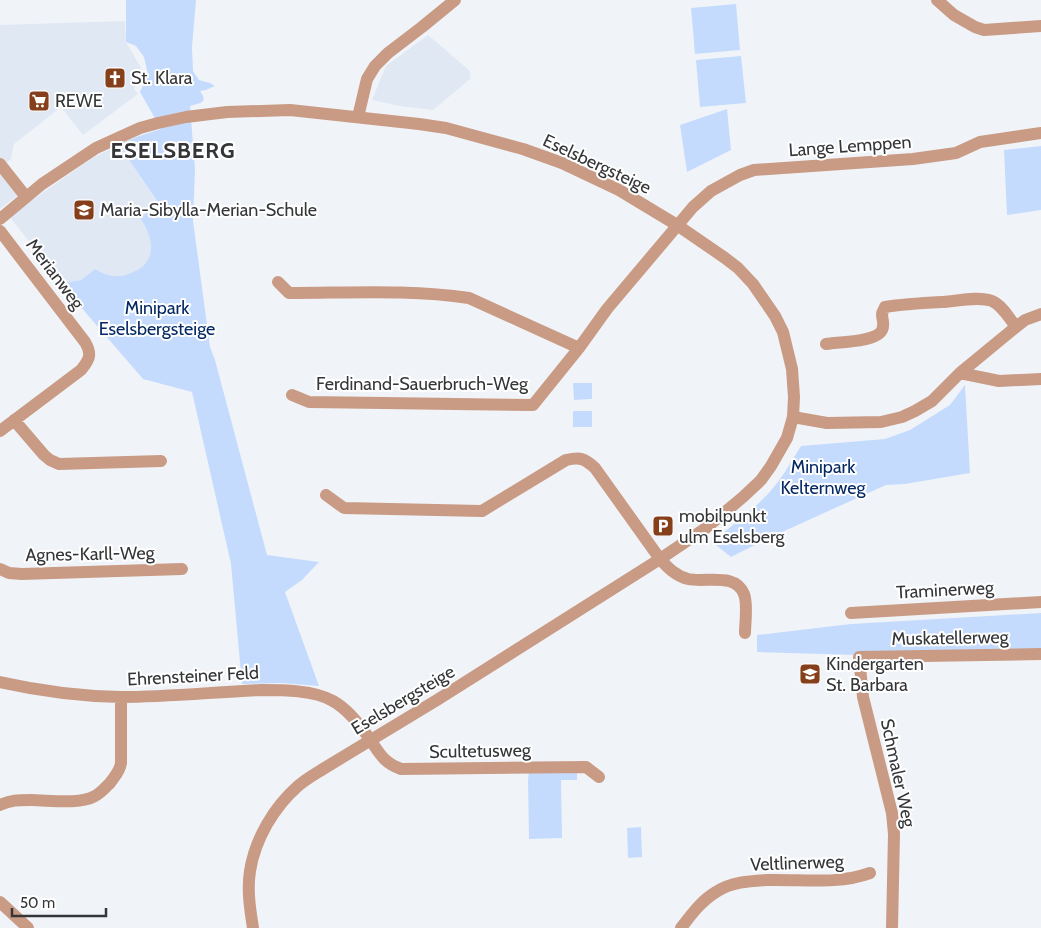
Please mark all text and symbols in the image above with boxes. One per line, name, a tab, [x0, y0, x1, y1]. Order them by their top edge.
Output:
church icon: St. Klara	[103, 66, 127, 90]
place label: St. Klara	[131, 67, 193, 89]
supermarket icon: REWE	[27, 89, 51, 113]
place label: REWE	[55, 90, 103, 112]
street label: Eselsbergsteige	[539, 129, 655, 199]
street label: Lange Lemppen	[788, 131, 912, 161]
district label: ESELSBERG	[110, 137, 236, 164]
school or university icon: Maria-Sibylla-Merian-Schule	[72, 198, 96, 222]
place label: Maria-Sibylla-Merian-Schule	[100, 199, 317, 221]
street label: Merianweg	[21, 234, 89, 315]
park label: Minipark Eselsbergsteige	[99, 297, 215, 340]
street label: Ferdinand-Sauerbruch-Weg	[316, 373, 529, 395]
park label: Minipark Kelternweg	[781, 456, 866, 499]
place label: mobilpunkt ulm Eselsberg	[679, 505, 786, 548]
parking icon: mobilpunkt ulm Eselsberg	[651, 514, 675, 538]
street label: Agnes-Karll-Weg	[25, 542, 156, 566]
street label: Traminerweg	[896, 576, 996, 604]
street label: Muskatellerweg	[891, 626, 1010, 650]
place label: Kindergarten St. Barbara	[826, 653, 924, 696]
street label: Eselsbergsteige	[347, 661, 459, 739]
street label: Ehrensteiner Feld	[127, 662, 259, 690]
school or university icon: Kindergarten St. Barbara	[798, 662, 822, 686]
street label: Schmaler Weg	[876, 717, 920, 830]
street label: Scultetusweg	[429, 739, 532, 763]
street label: Veltlinerweg	[750, 850, 845, 876]
scale bar	[12, 886, 106, 918]
text: 50 m	[20, 894, 55, 912]

